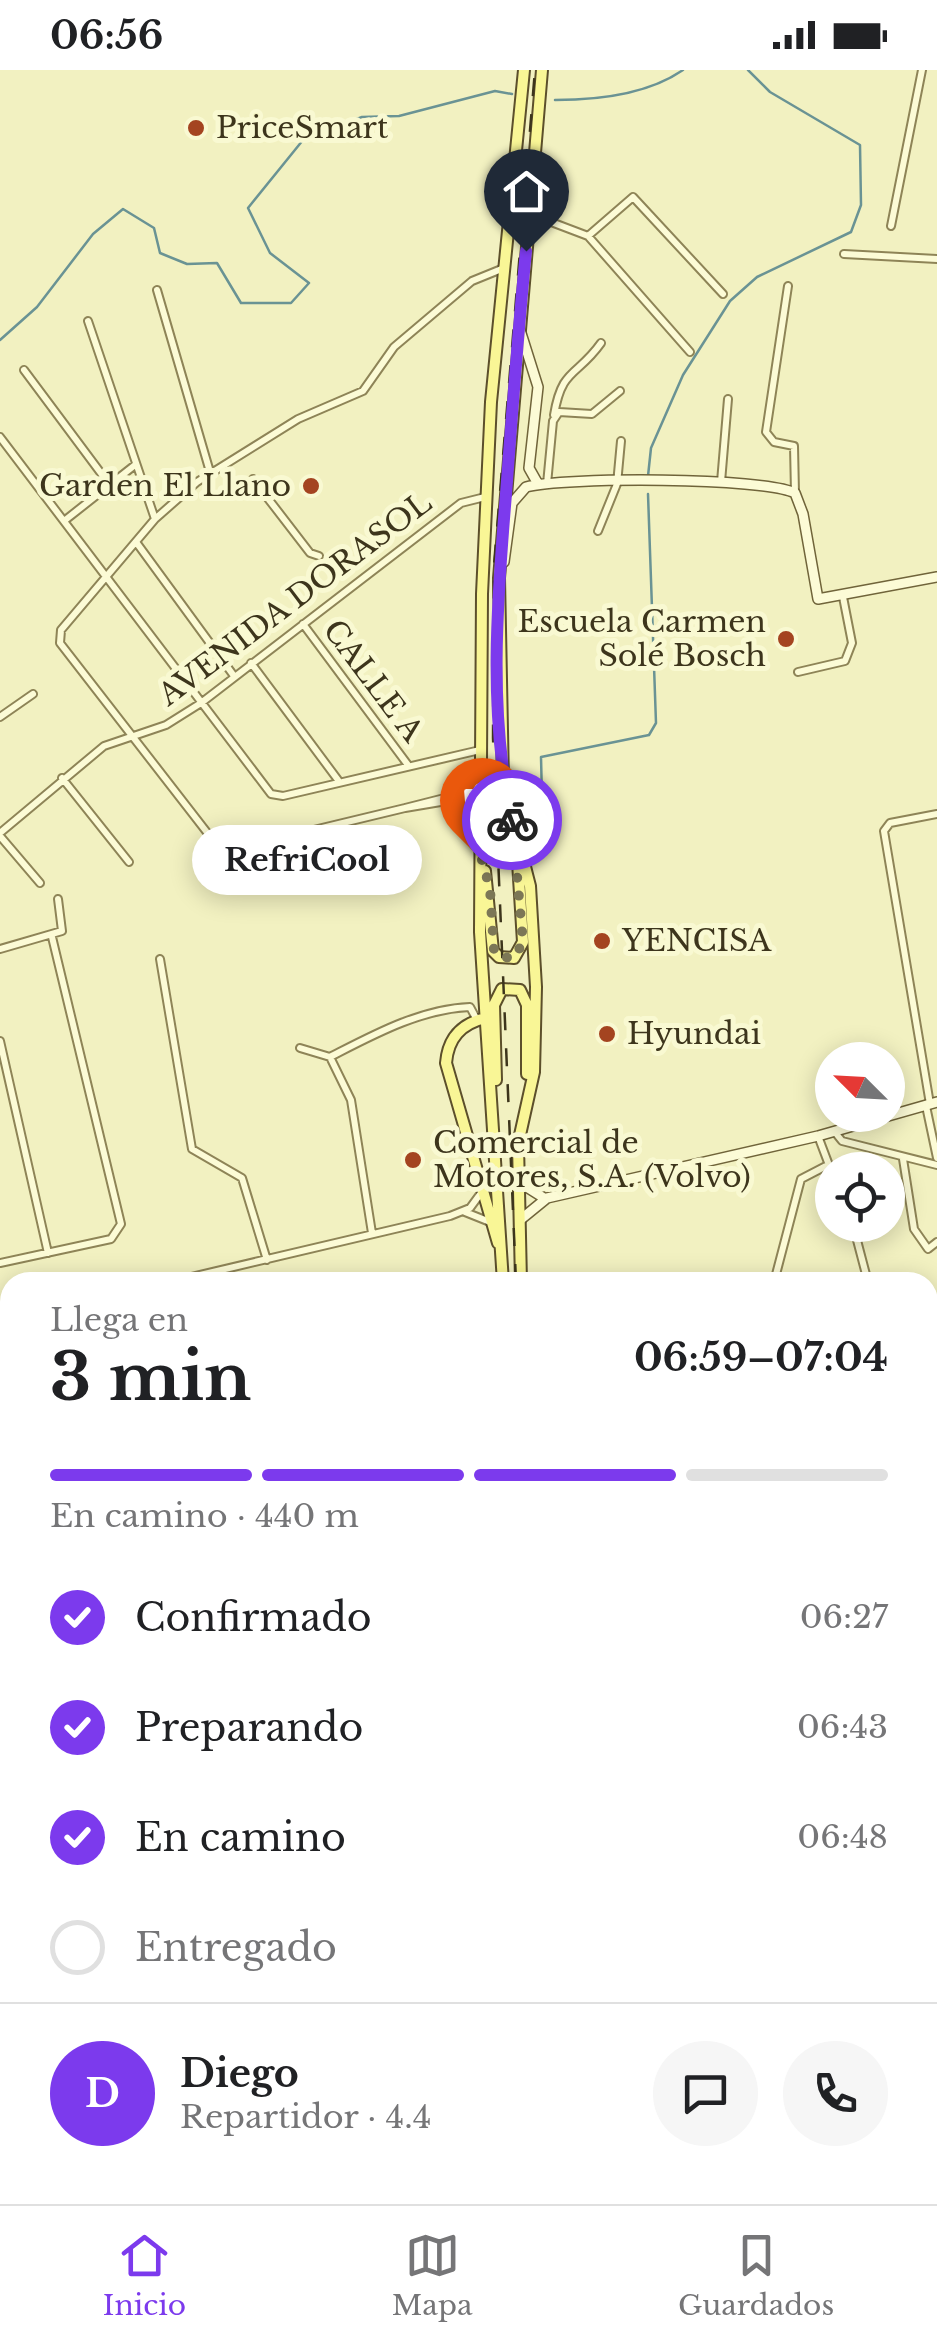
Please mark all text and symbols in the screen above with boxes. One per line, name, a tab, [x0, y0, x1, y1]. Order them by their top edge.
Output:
text: 06:56	[50, 12, 163, 59]
place label: PriceSmart	[216, 109, 389, 146]
marker: PriceSmart	[185, 117, 207, 139]
pin	[484, 149, 569, 252]
icon: home	[499, 164, 554, 219]
place label: Garden El Llano	[39, 467, 291, 504]
marker: Garden El Llano	[300, 475, 322, 497]
street label: AVENIDA DORASOL	[150, 484, 439, 714]
place label: Escuela Carmen Solé Bosch	[518, 603, 766, 674]
street label: CALLE A	[316, 612, 432, 750]
marker: Escuela Carmen Solé Bosch	[775, 628, 797, 650]
pin	[440, 758, 525, 861]
courier	[462, 770, 562, 870]
icon: bag	[455, 773, 510, 828]
icon: bike	[485, 793, 540, 848]
callout: RefriCool	[192, 825, 422, 895]
text: RefriCool	[224, 840, 390, 880]
place label: YENCISA	[621, 922, 772, 959]
marker: YENCISA	[591, 930, 613, 952]
place label: Hyundai	[627, 1015, 761, 1052]
marker: Hyundai	[596, 1023, 618, 1045]
north arrow	[815, 1042, 905, 1132]
map controls	[815, 1042, 905, 1242]
place label: Comercial de Motores, S.A. (Volvo)	[433, 1124, 751, 1195]
marker: Comercial de Motores, S.A. (Volvo)	[402, 1149, 424, 1171]
button: locate	[815, 1152, 905, 1242]
text: Llega en	[50, 1300, 188, 1340]
text: 06:59–07:04	[634, 1334, 888, 1381]
text: 3 min	[50, 1337, 251, 1418]
text: En camino · 440 m	[50, 1496, 359, 1536]
icon: check	[50, 1590, 105, 1645]
text: Confirmado	[135, 1594, 372, 1641]
text: 06:27	[800, 1597, 888, 1637]
icon: check	[50, 1700, 105, 1755]
text: Preparando	[135, 1704, 363, 1751]
text: 06:43	[797, 1707, 888, 1747]
icon: check	[50, 1810, 105, 1865]
text: En camino	[135, 1814, 346, 1861]
text: 06:48	[797, 1817, 888, 1857]
text: Entregado	[135, 1924, 337, 1971]
button: chat	[653, 2041, 758, 2146]
button: phone	[783, 2041, 888, 2146]
text: Diego	[180, 2050, 299, 2097]
text: D	[85, 2070, 120, 2117]
text: Repartidor · 4.4	[180, 2097, 431, 2137]
tab: Inicio	[103, 2228, 186, 2323]
tab: Mapa	[392, 2228, 472, 2323]
tab: Guardados	[678, 2228, 834, 2323]

